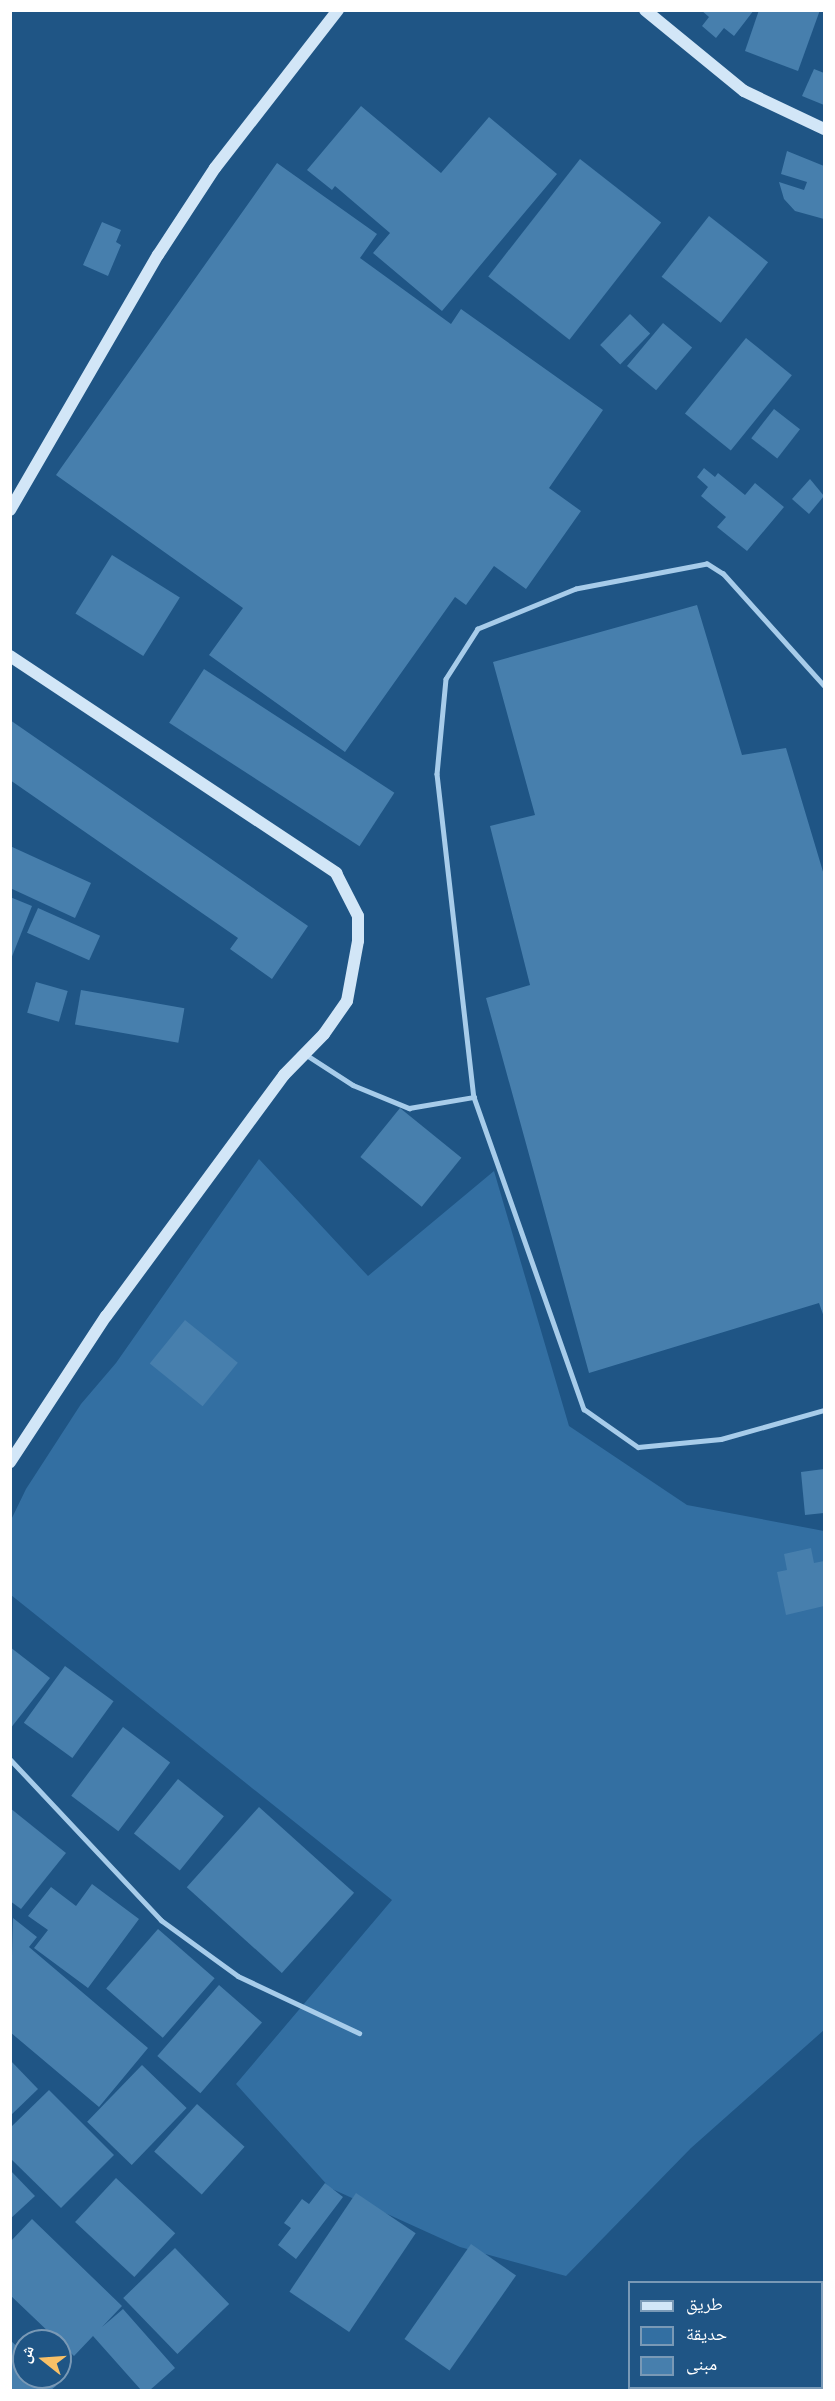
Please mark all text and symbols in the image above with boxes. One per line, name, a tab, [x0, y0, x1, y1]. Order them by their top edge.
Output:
legend	[628, 2281, 823, 2389]
text: طريق	[686, 2293, 723, 2314]
text: حديقة	[686, 2323, 727, 2344]
north arrow	[12, 2329, 72, 2389]
text: ش	[15, 2343, 38, 2365]
text: مبنى	[686, 2353, 717, 2374]

